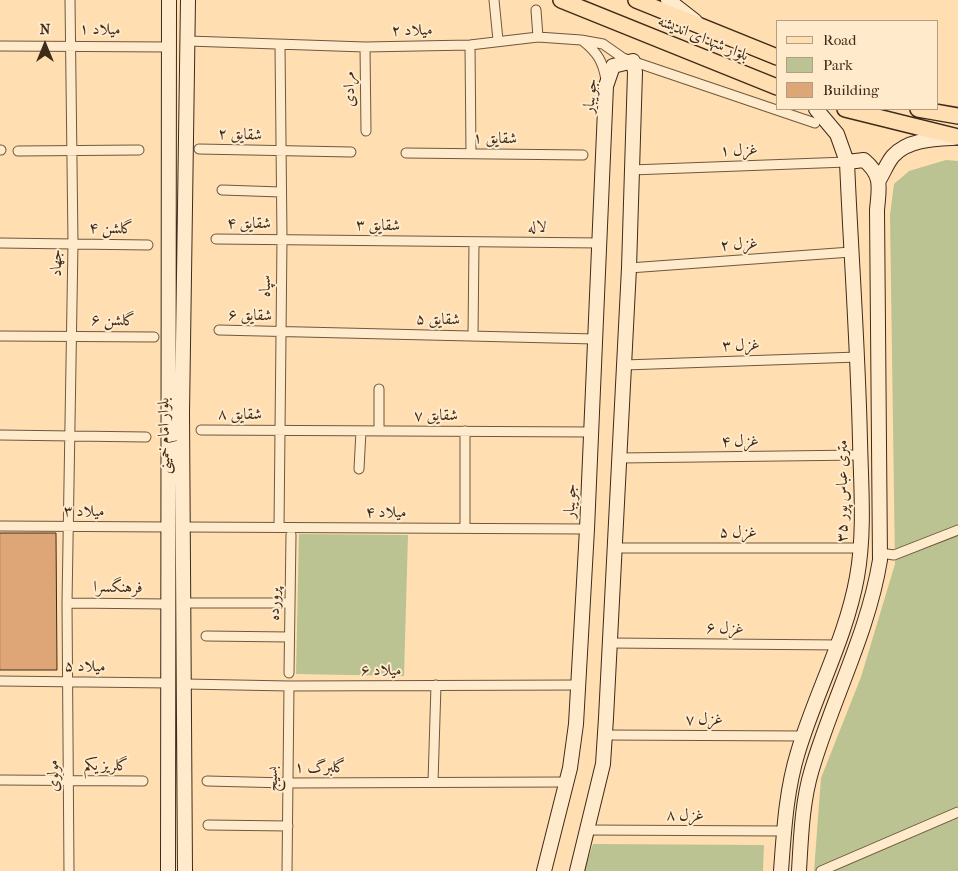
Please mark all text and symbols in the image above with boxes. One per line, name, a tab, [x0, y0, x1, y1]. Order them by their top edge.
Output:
street label: بلوار شهدای اندیشه	[655, 12, 751, 66]
north arrow	[20, 20, 70, 70]
street label: میلاد ۱	[79, 20, 121, 40]
legend	[776, 20, 938, 110]
text: N	[40, 21, 50, 38]
street label: میلاد ۲	[391, 21, 433, 41]
text: Road	[823, 31, 856, 49]
text: Park	[823, 56, 853, 74]
street label: مرادی	[340, 71, 360, 107]
street label: جویبار	[580, 78, 602, 114]
text: Building	[823, 81, 879, 99]
street label: شقایق ۲	[218, 125, 262, 145]
street label: شقایق ۱	[473, 129, 517, 149]
street label: غزل ۱	[720, 141, 758, 161]
street label: شقایق ۴	[227, 214, 271, 234]
street label: شقایق ۳	[356, 216, 400, 236]
street label: لاله	[528, 218, 546, 238]
street label: گلشن ۴	[89, 219, 133, 239]
street label: غزل ۲	[720, 234, 758, 256]
street label: جهاد	[47, 249, 67, 277]
street label: سپاه	[256, 275, 276, 297]
street label: شقایق ۶	[228, 306, 272, 326]
street label: شقایق ۵	[416, 310, 460, 330]
street label: گلشن ۶	[91, 311, 135, 331]
street label: غزل ۳	[722, 336, 760, 356]
street label: بلوار امام خمینی	[155, 397, 175, 475]
street label: شقایق ۸	[218, 405, 262, 425]
street label: شقایق ۷	[414, 406, 458, 426]
street label: غزل ۴	[721, 432, 759, 452]
street label: ۳۵ متری عباس پور	[833, 440, 853, 542]
street label: جویبار	[561, 483, 581, 519]
street label: میلاد ۳	[63, 502, 105, 522]
street label: میلاد ۴	[365, 503, 407, 523]
street label: غزل ۵	[719, 523, 757, 543]
street label: فرهنگسرا	[93, 578, 143, 598]
street label: پرورده	[265, 587, 285, 621]
street label: غزل ۶	[706, 619, 744, 639]
street label: میلاد ۵	[64, 657, 106, 677]
street label: میلاد ۶	[360, 661, 402, 681]
street label: غزل ۷	[685, 710, 723, 730]
street label: گلریز یکم	[84, 756, 128, 776]
street label: گلبرگ ۱	[295, 758, 345, 778]
street label: مولوی	[44, 760, 64, 792]
street label: بسیج	[263, 766, 283, 792]
street label: غزل ۸	[666, 806, 704, 826]

